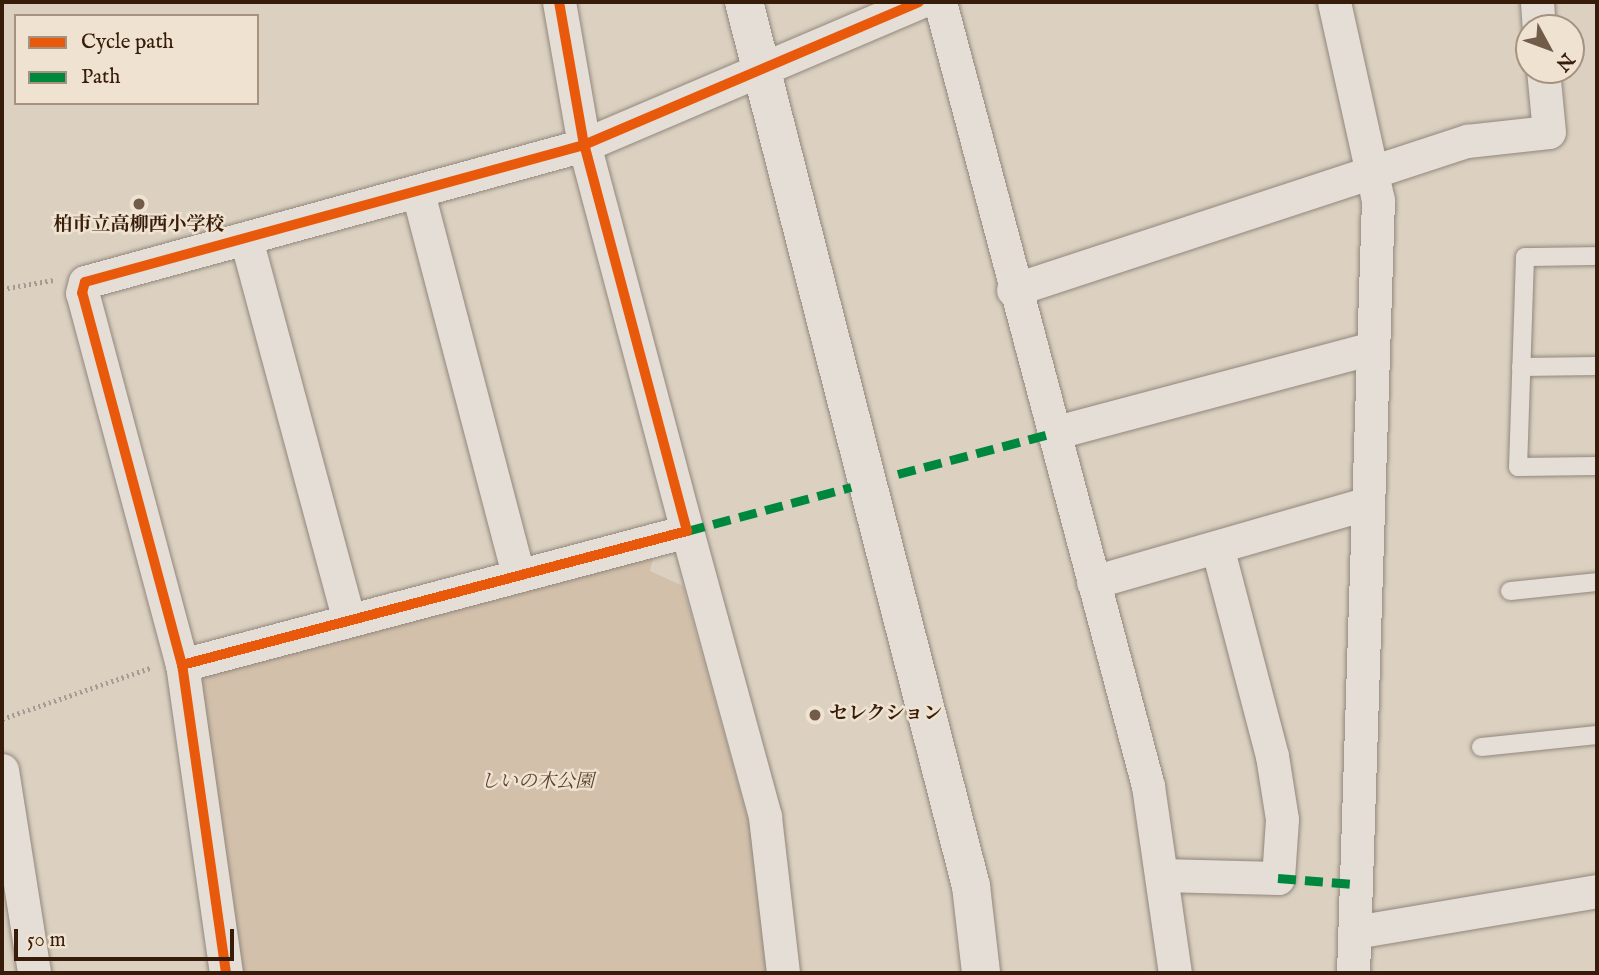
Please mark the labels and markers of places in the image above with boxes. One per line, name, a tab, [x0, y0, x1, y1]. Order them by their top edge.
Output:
marker: 柏市立高柳西小学校	[131, 196, 147, 212]
place label: 柏市立高柳西小学校	[54, 215, 224, 237]
place label: セレクション	[829, 704, 943, 726]
marker: セレクション	[807, 707, 823, 723]

